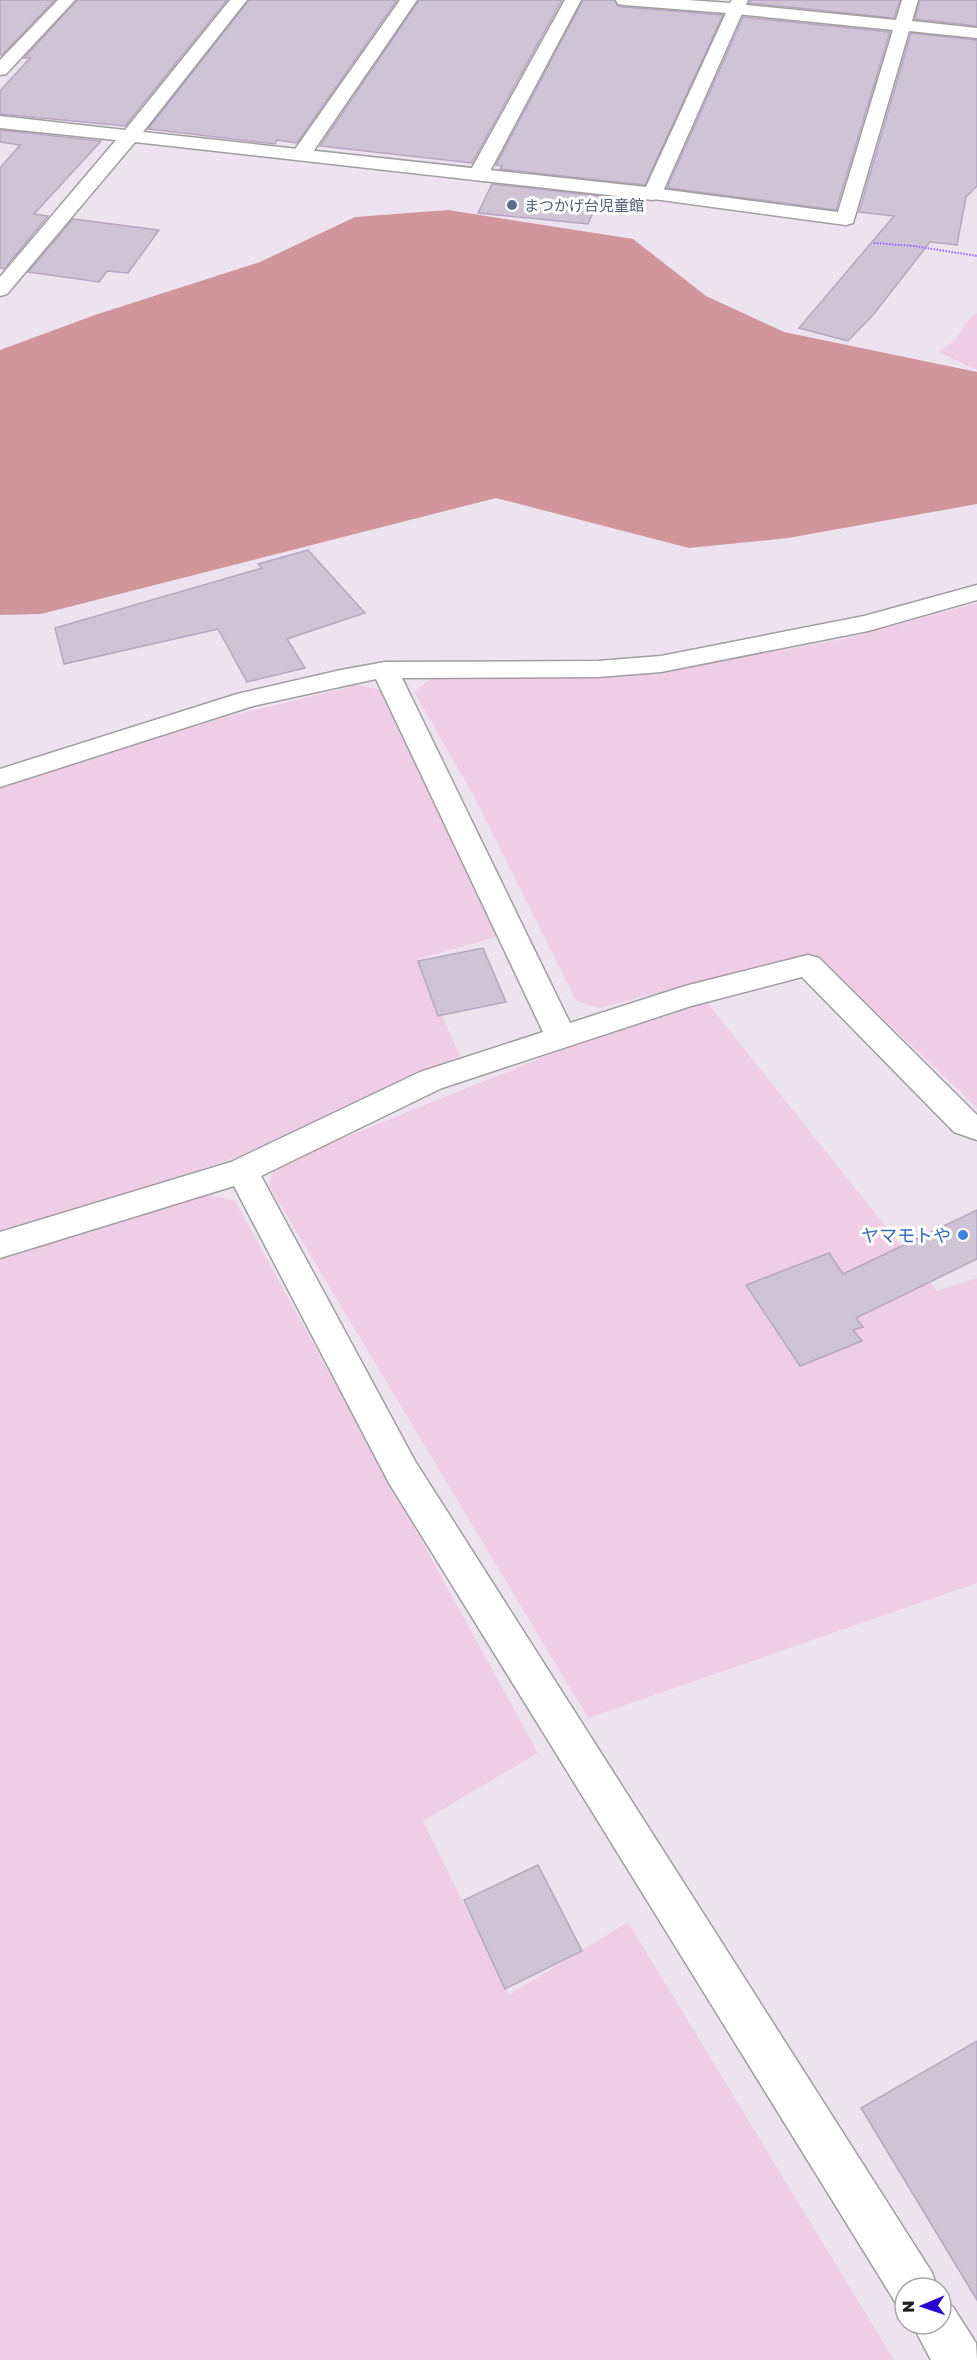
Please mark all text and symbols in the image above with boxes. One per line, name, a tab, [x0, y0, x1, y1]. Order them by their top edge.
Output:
place label: まつかげ台児童館	[524, 196, 644, 214]
marker: まつかげ台児童館	[505, 198, 519, 212]
place label: ヤマモトや	[861, 1224, 951, 1246]
marker: ヤマモトや	[956, 1228, 970, 1242]
north arrow	[893, 2276, 953, 2336]
text: N	[898, 2300, 918, 2313]

